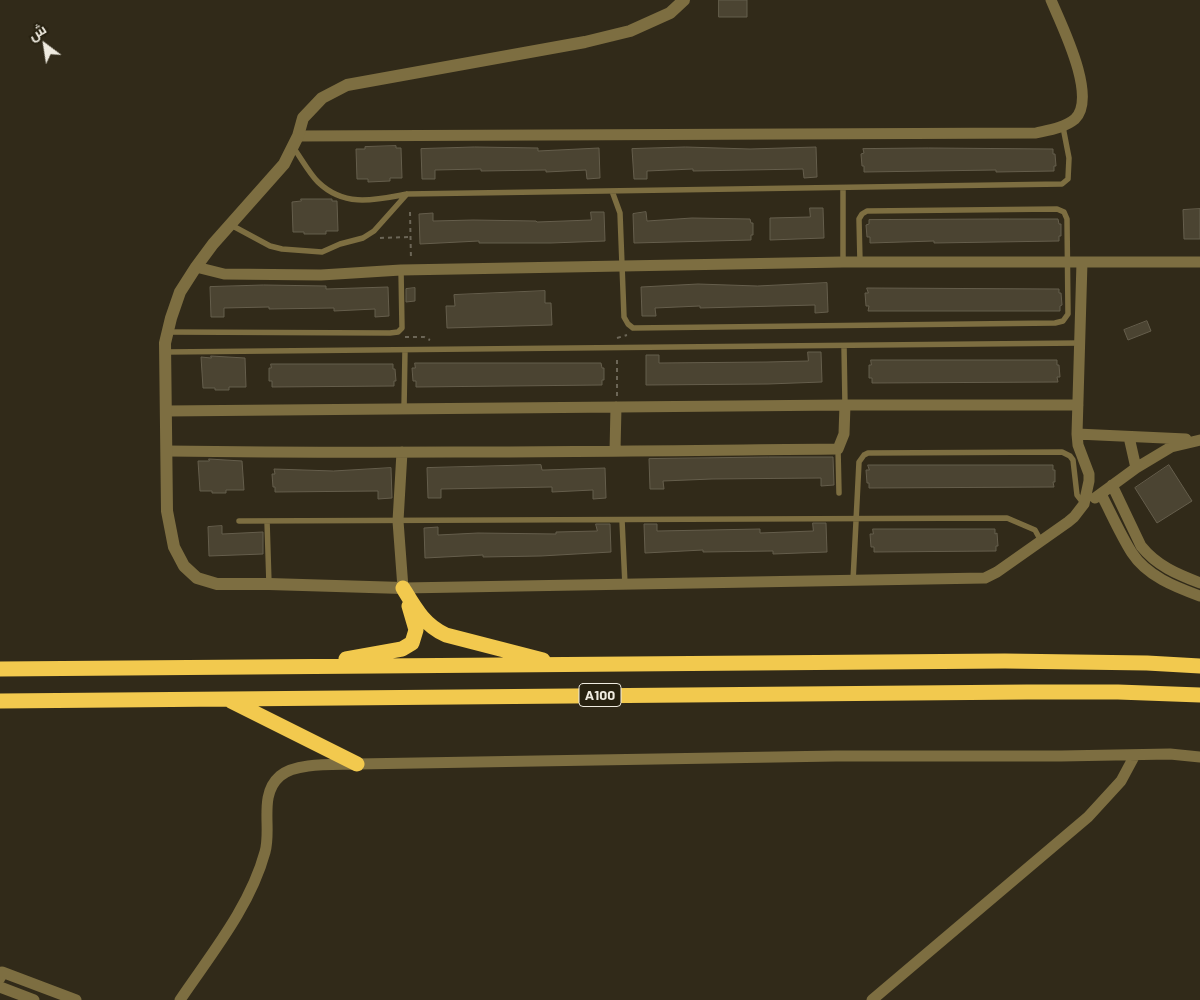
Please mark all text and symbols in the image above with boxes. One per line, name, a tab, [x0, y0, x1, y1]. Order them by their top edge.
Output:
north arrow	[20, 20, 70, 70]
text: ش	[25, 20, 49, 44]
road number: A100	[579, 684, 621, 706]

